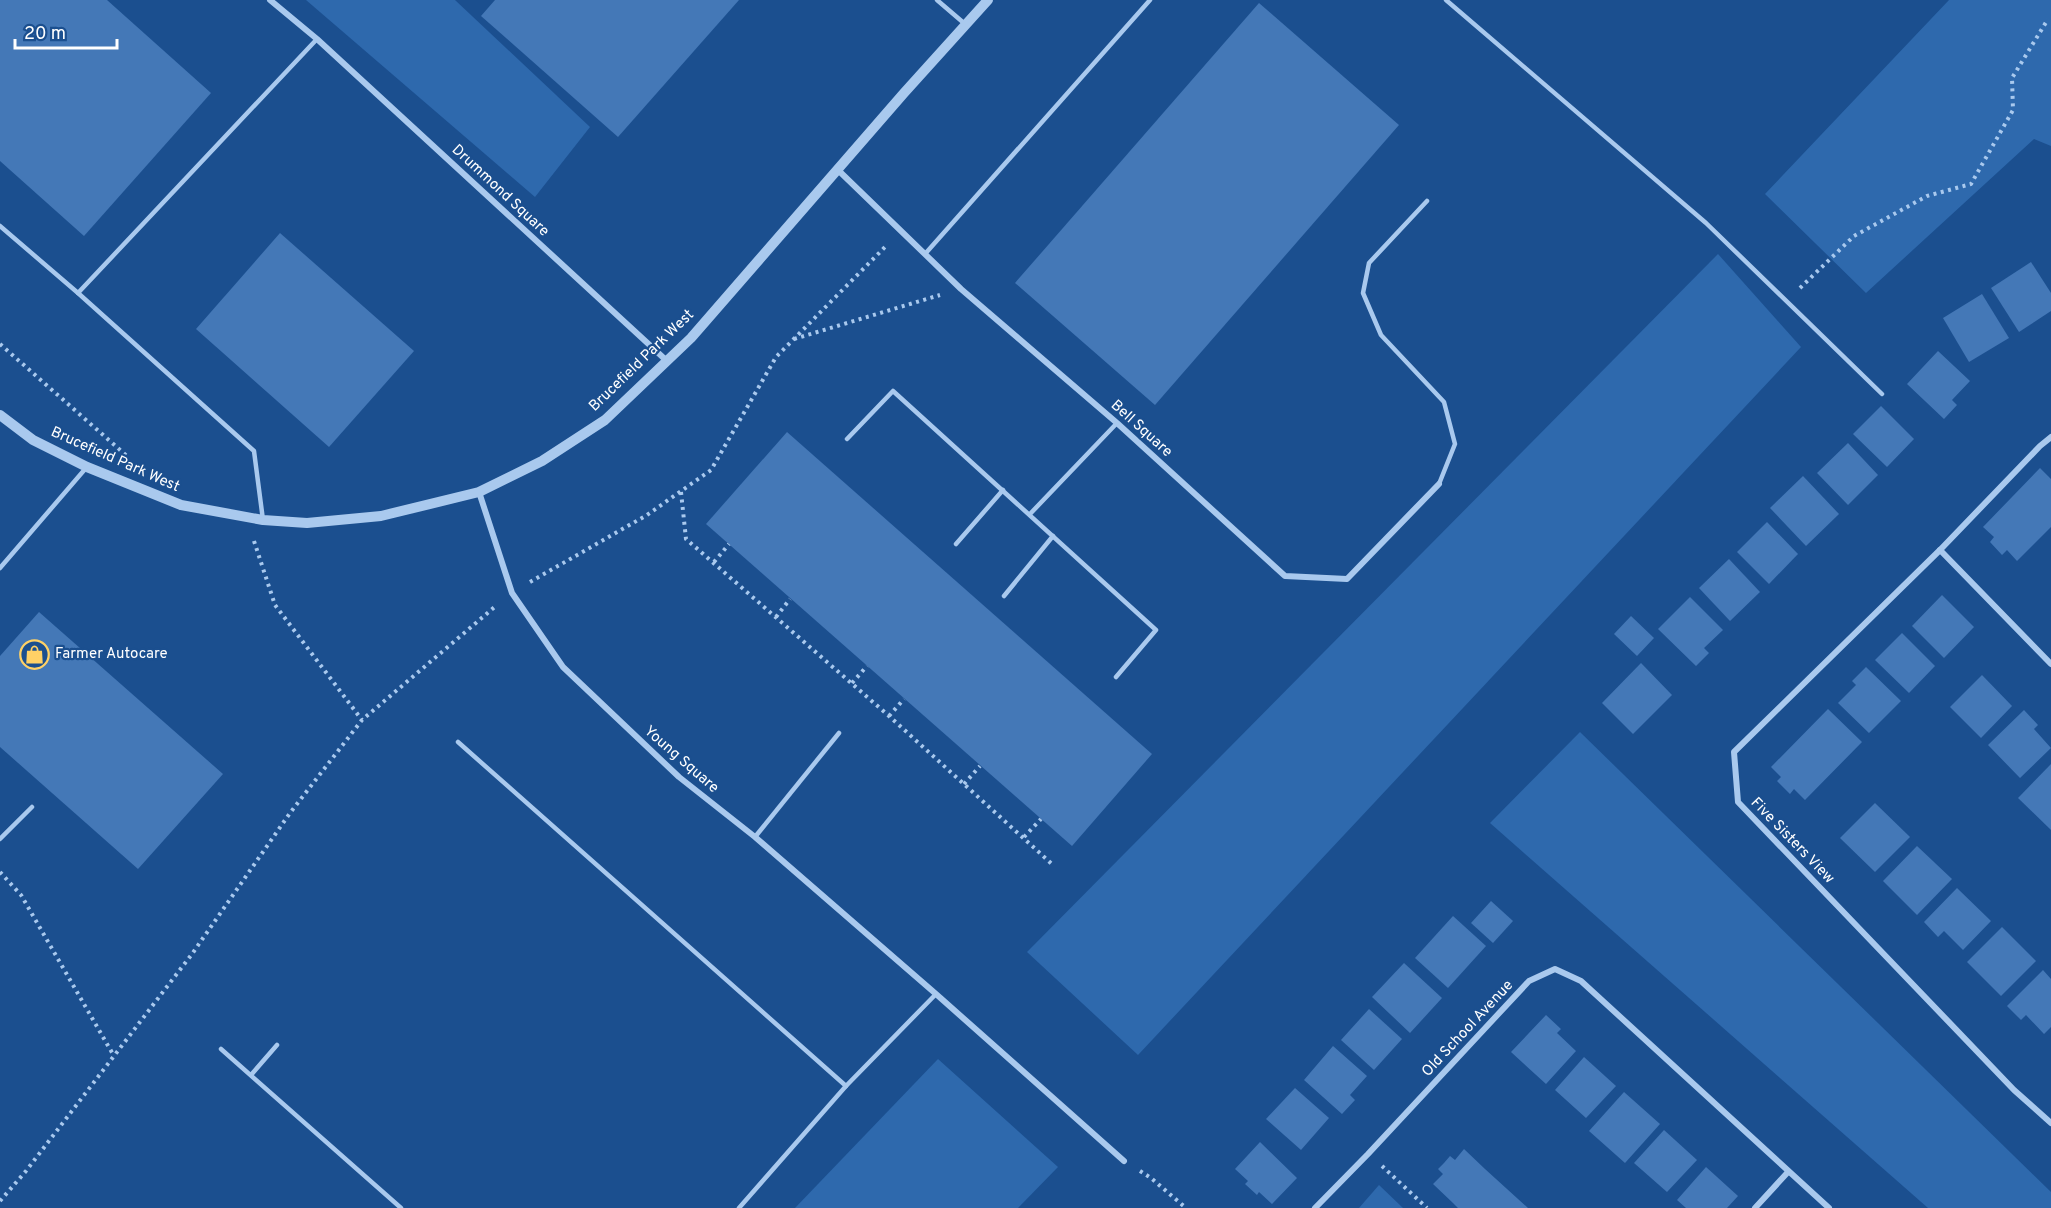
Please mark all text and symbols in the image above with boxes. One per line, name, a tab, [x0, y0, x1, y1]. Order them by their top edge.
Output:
scale bar	[15, 12, 117, 50]
text: 20 m	[24, 23, 66, 46]
street label: Drummond Square	[447, 141, 553, 241]
street label: Brucefield Park West	[585, 306, 699, 416]
street label: Bell Square	[1106, 396, 1176, 462]
street label: Brucefield Park West	[48, 423, 182, 497]
shop icon: Farmer Autocare	[18, 638, 50, 670]
place label: Farmer Autocare	[55, 645, 168, 664]
street label: Young Square	[640, 722, 722, 798]
street label: Five Sisters View	[1746, 794, 1838, 888]
street label: Old School Avenue	[1418, 977, 1518, 1081]

